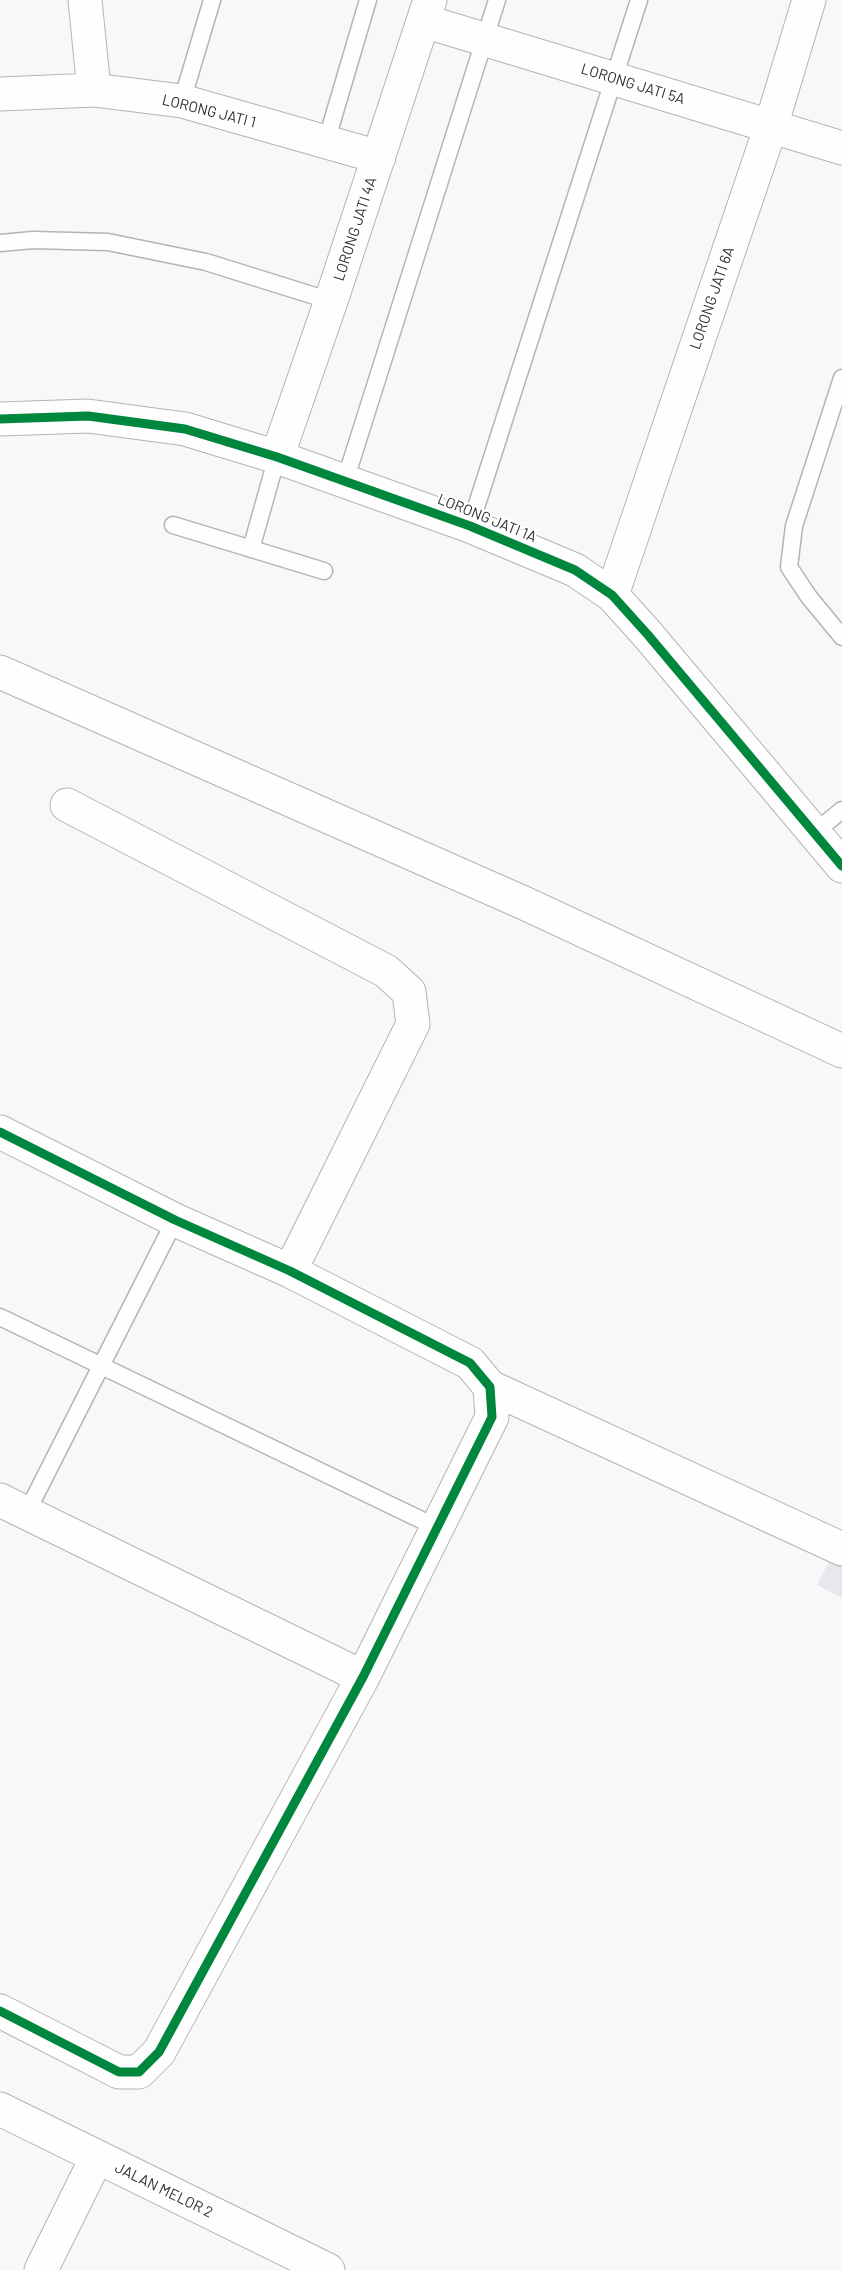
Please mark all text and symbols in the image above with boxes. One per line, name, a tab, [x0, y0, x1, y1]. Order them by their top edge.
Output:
street label: LORONG JATI 5A	[579, 60, 687, 108]
street label: LORONG JATI 1	[160, 91, 258, 131]
street label: LORONG JATI 4A	[330, 175, 380, 283]
street label: LORONG JATI 6A	[686, 244, 738, 352]
street label: LORONG JATI 1A	[435, 490, 539, 546]
street label: JALAN MELOR 2	[112, 2158, 216, 2222]

